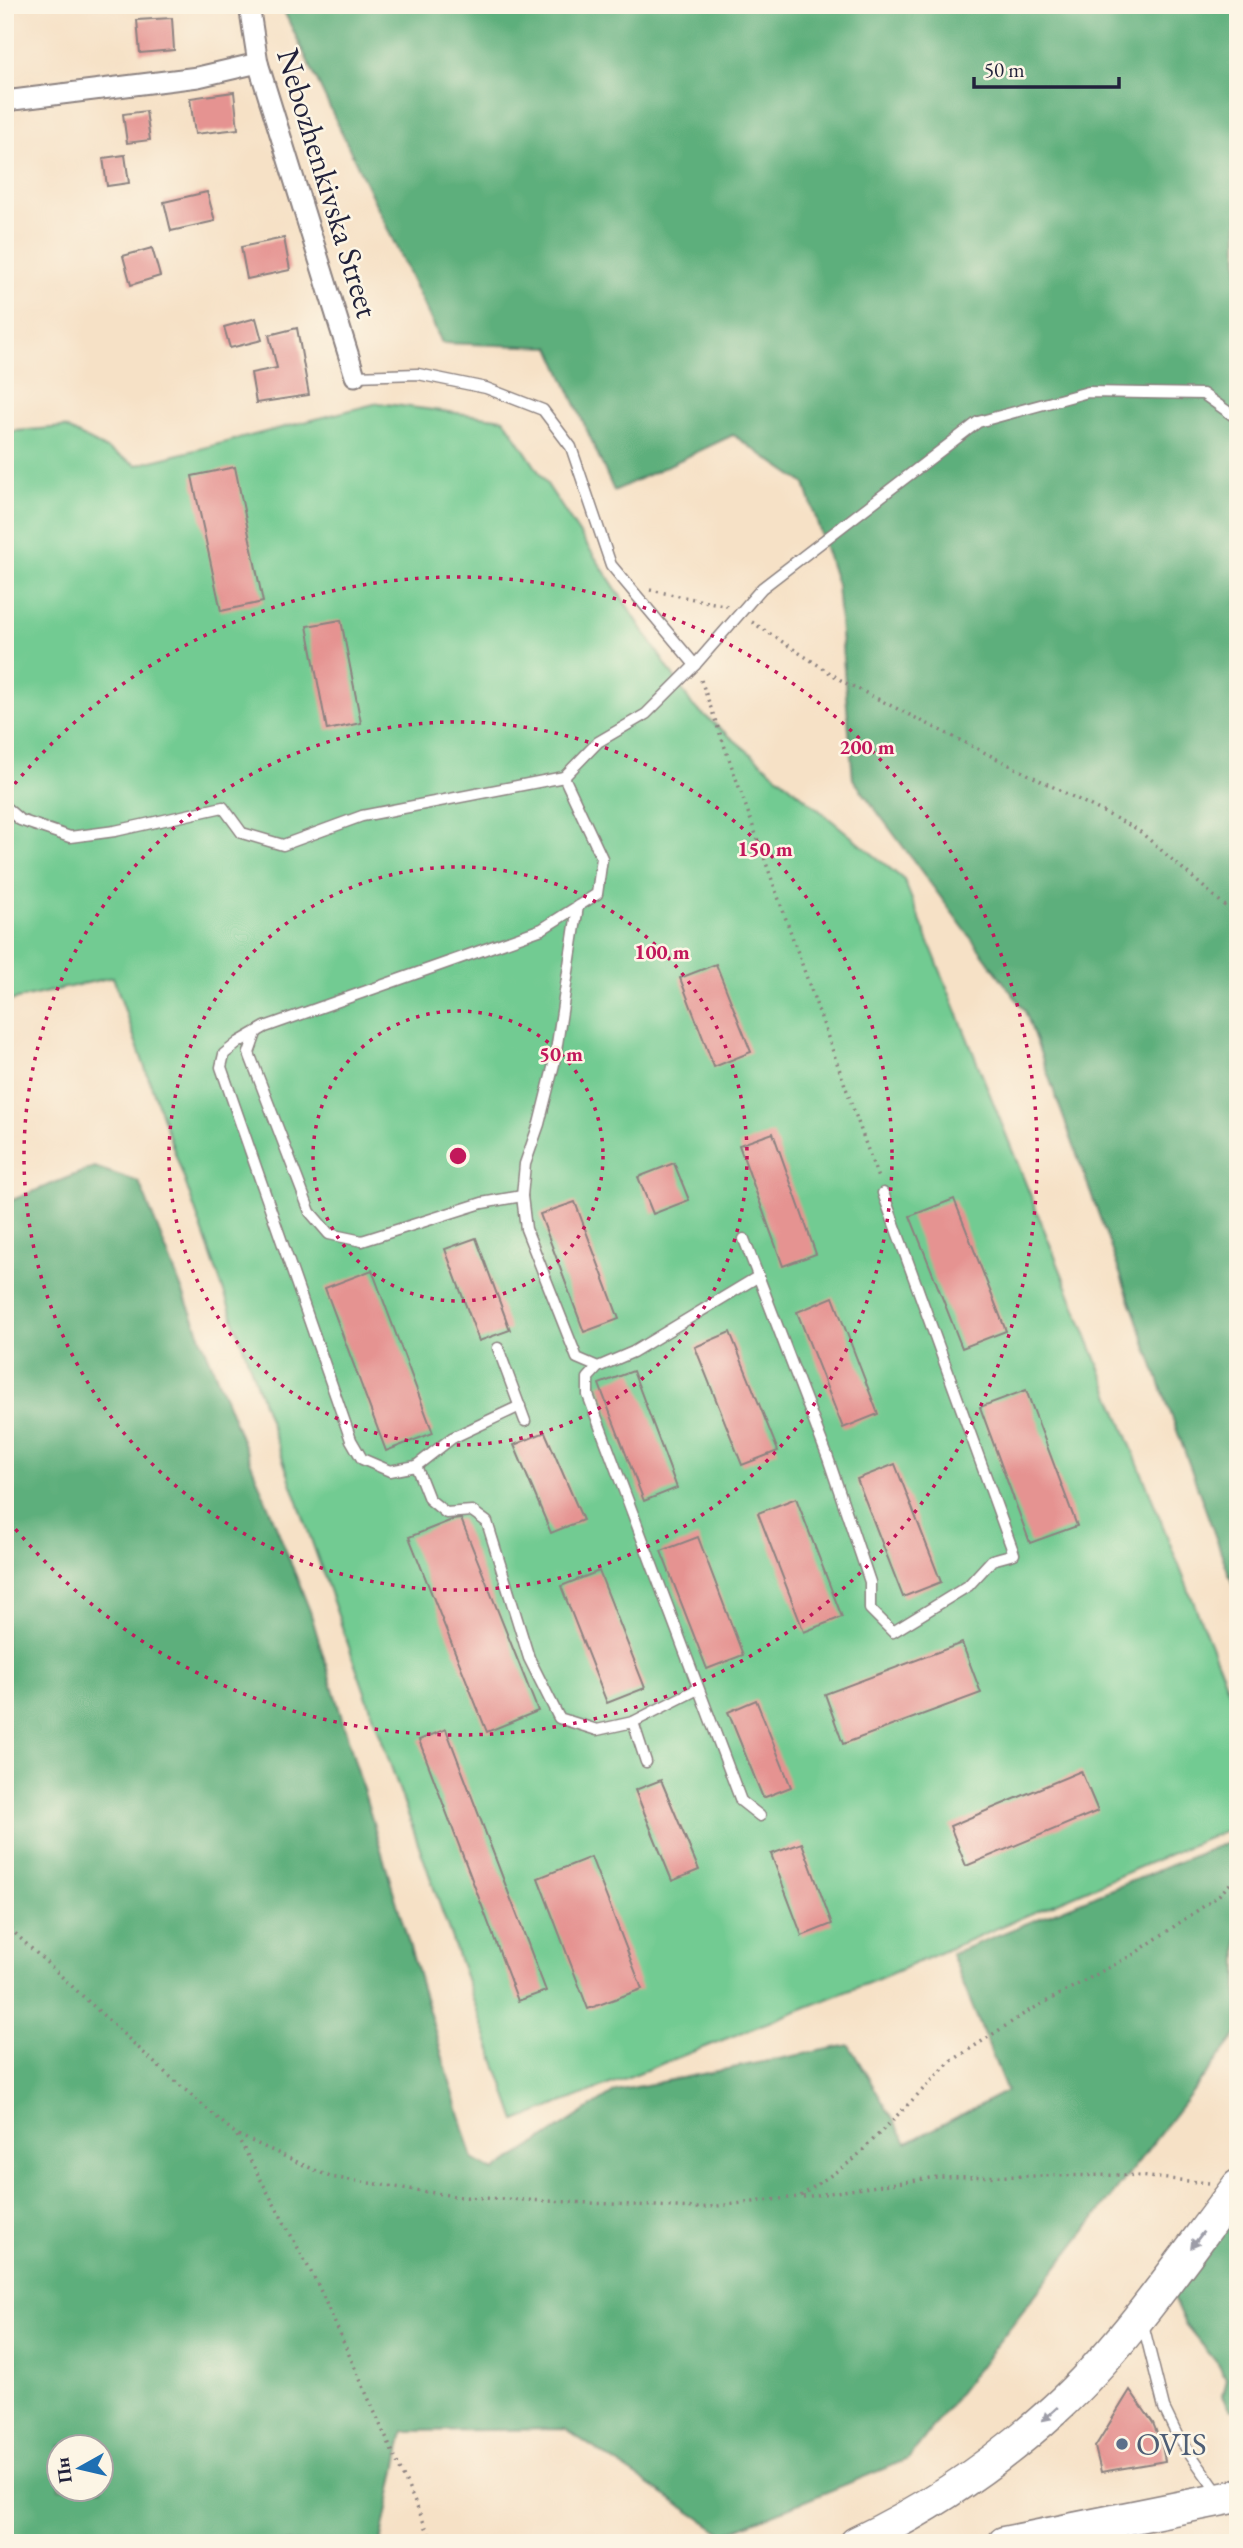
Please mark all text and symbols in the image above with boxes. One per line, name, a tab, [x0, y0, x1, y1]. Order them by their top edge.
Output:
street label: Nebozhenkivska Street	[267, 43, 389, 323]
scale bar	[974, 46, 1119, 90]
text: 50 m	[984, 56, 1025, 83]
text: 200 m	[839, 733, 895, 760]
text: 150 m	[737, 835, 793, 862]
text: 100 m	[634, 938, 690, 965]
text: 50 m	[539, 1040, 583, 1067]
centre of rings	[446, 1144, 470, 1168]
one-way arrow	[1190, 2231, 1204, 2249]
one-way arrow	[1042, 2405, 1059, 2421]
place label: OVIS	[1136, 2423, 1207, 2465]
north arrow	[46, 2432, 116, 2502]
marker: OVIS	[1114, 2436, 1130, 2452]
text: Пн	[49, 2456, 78, 2485]

